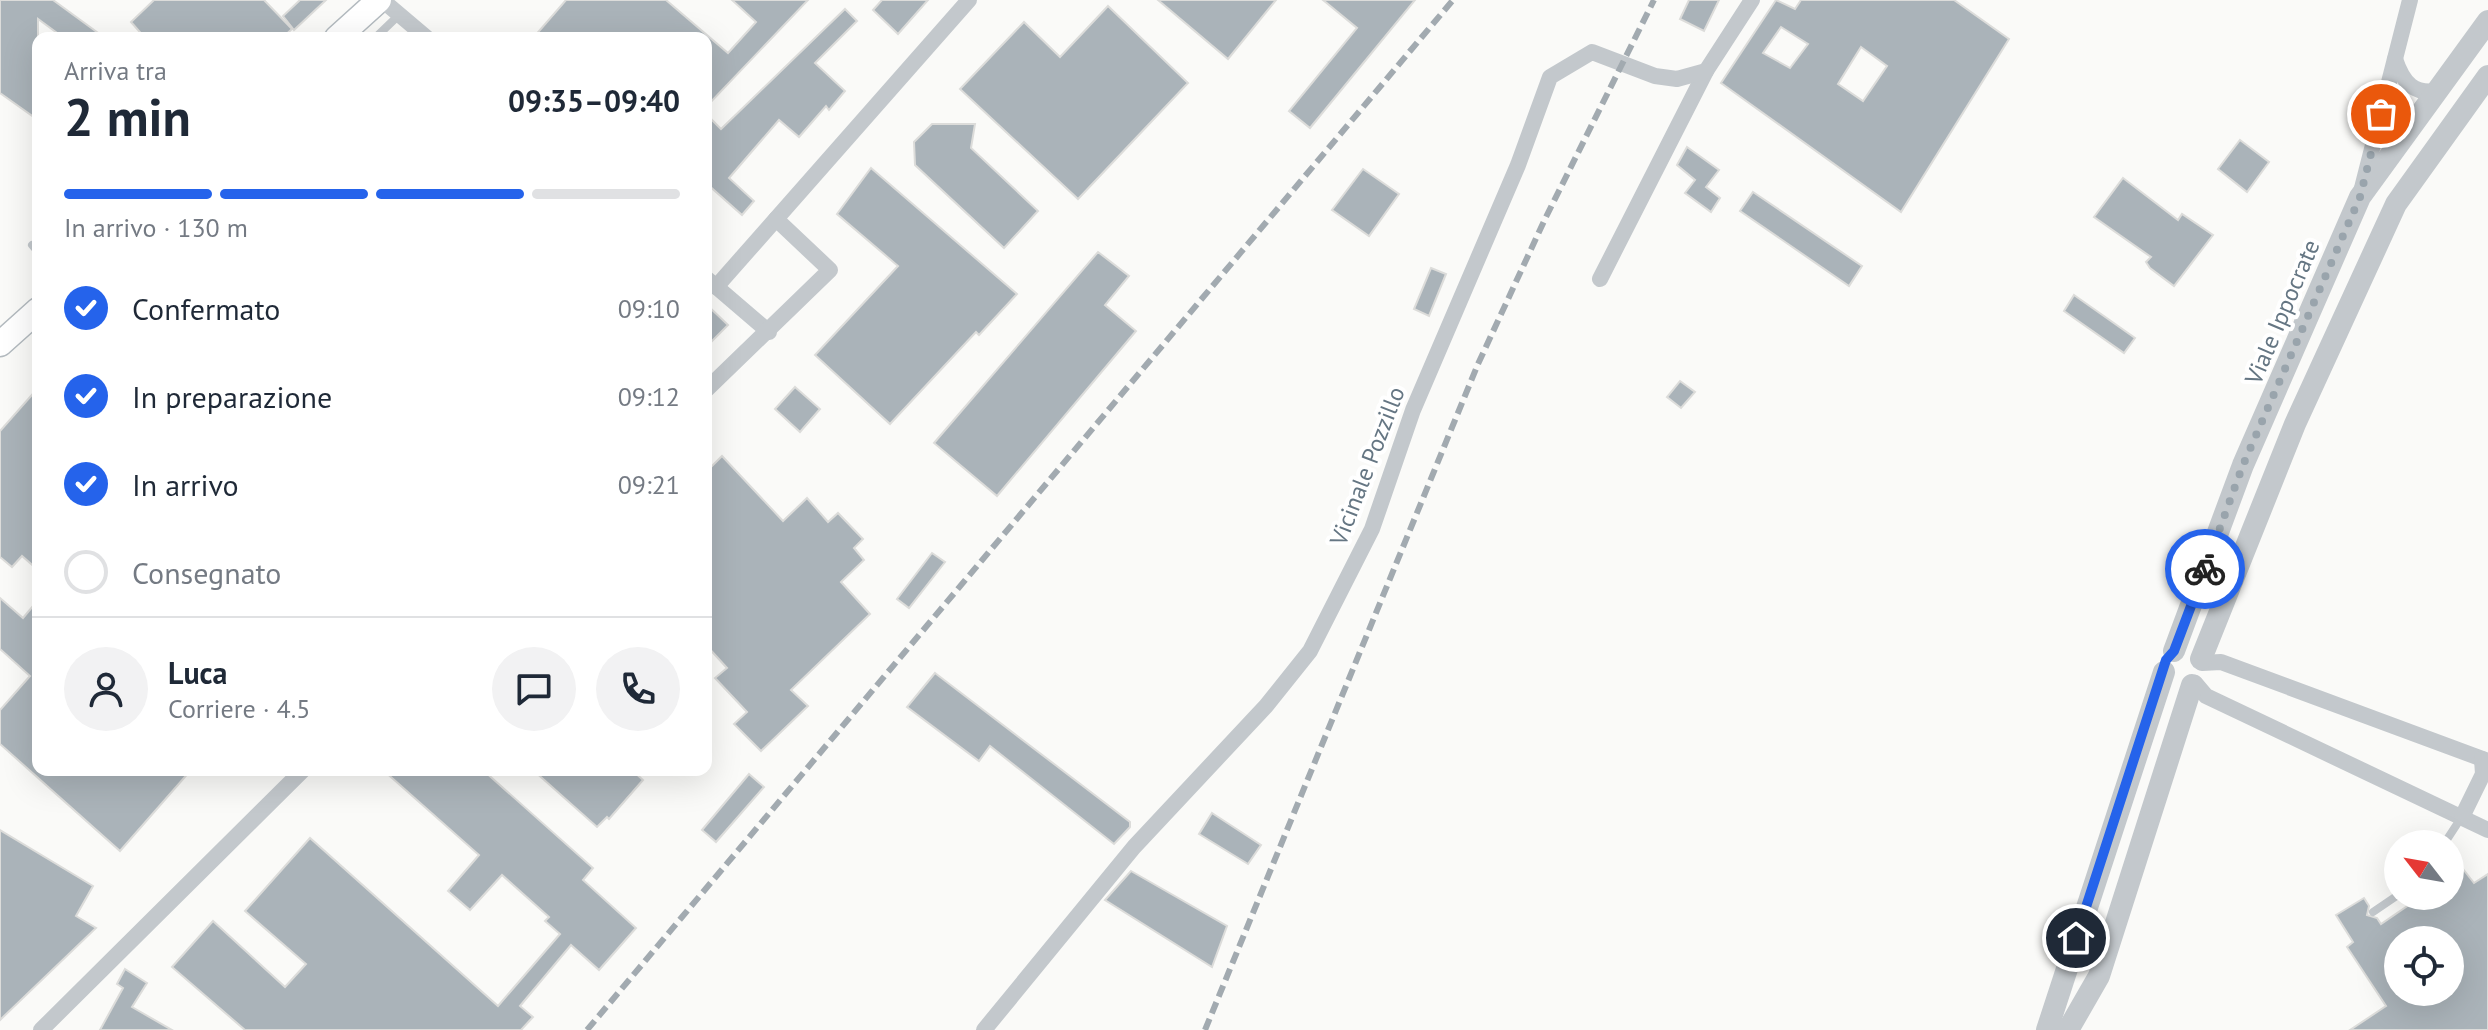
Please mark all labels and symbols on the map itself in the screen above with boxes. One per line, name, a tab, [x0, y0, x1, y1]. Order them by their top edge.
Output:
pin	[2347, 80, 2415, 148]
street label: Viale Ippocrate	[2237, 235, 2326, 390]
street label: Vicinale Pozzillo	[1322, 382, 1412, 551]
courier	[2165, 529, 2245, 609]
north arrow	[2384, 830, 2464, 910]
pin	[2042, 904, 2110, 972]

